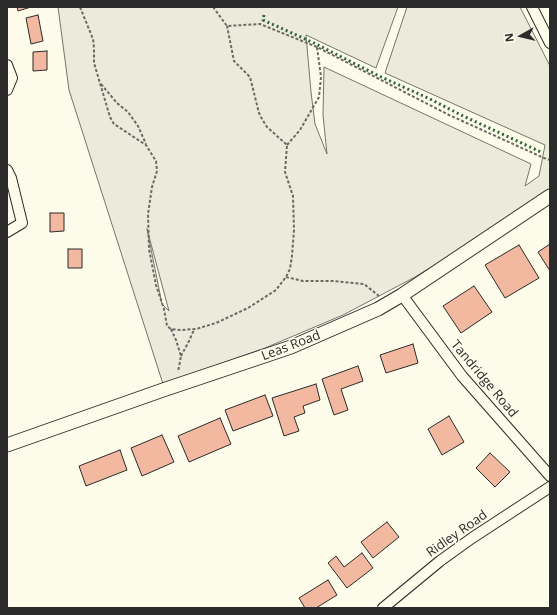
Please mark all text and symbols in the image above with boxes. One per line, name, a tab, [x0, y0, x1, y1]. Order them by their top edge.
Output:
north arrow	[501, 16, 541, 56]
text: N	[501, 32, 517, 43]
street label: Leas Road	[259, 328, 323, 364]
street label: Tandridge Road	[447, 337, 521, 421]
street label: Ridley Road	[424, 507, 490, 561]

